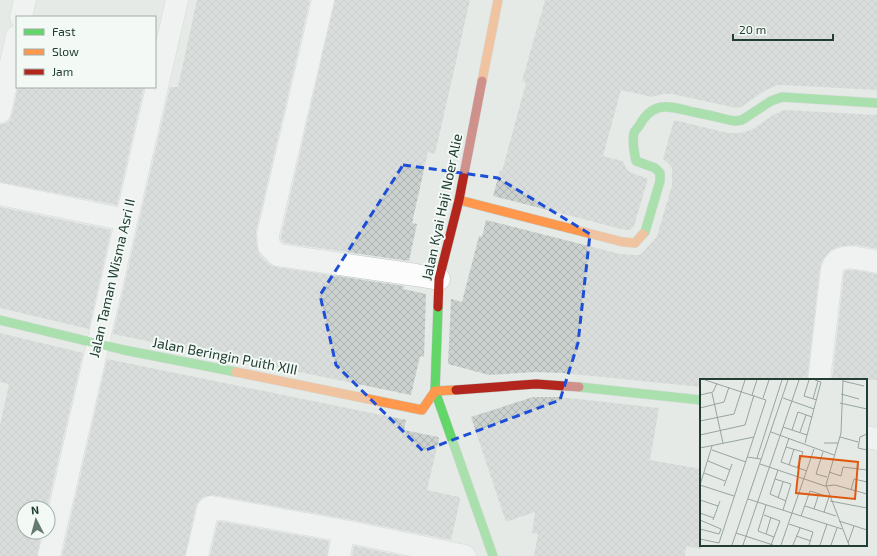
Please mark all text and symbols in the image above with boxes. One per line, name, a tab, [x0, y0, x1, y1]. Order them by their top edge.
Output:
legend	[16, 16, 156, 88]
scale bar	[733, 16, 833, 42]
text: 20 m	[739, 22, 766, 36]
text: Fast	[52, 24, 76, 38]
text: Slow	[52, 44, 79, 58]
text: Jam	[52, 64, 73, 78]
street label: Jalan Kyai Haji Noer Alie	[418, 132, 465, 282]
street label: Jalan Taman Wisma Asri II	[85, 197, 138, 359]
street label: Jalan Beringin Puith XIII	[151, 333, 299, 378]
inset map	[700, 379, 867, 546]
north arrow	[16, 500, 56, 540]
text: N	[30, 503, 40, 516]

